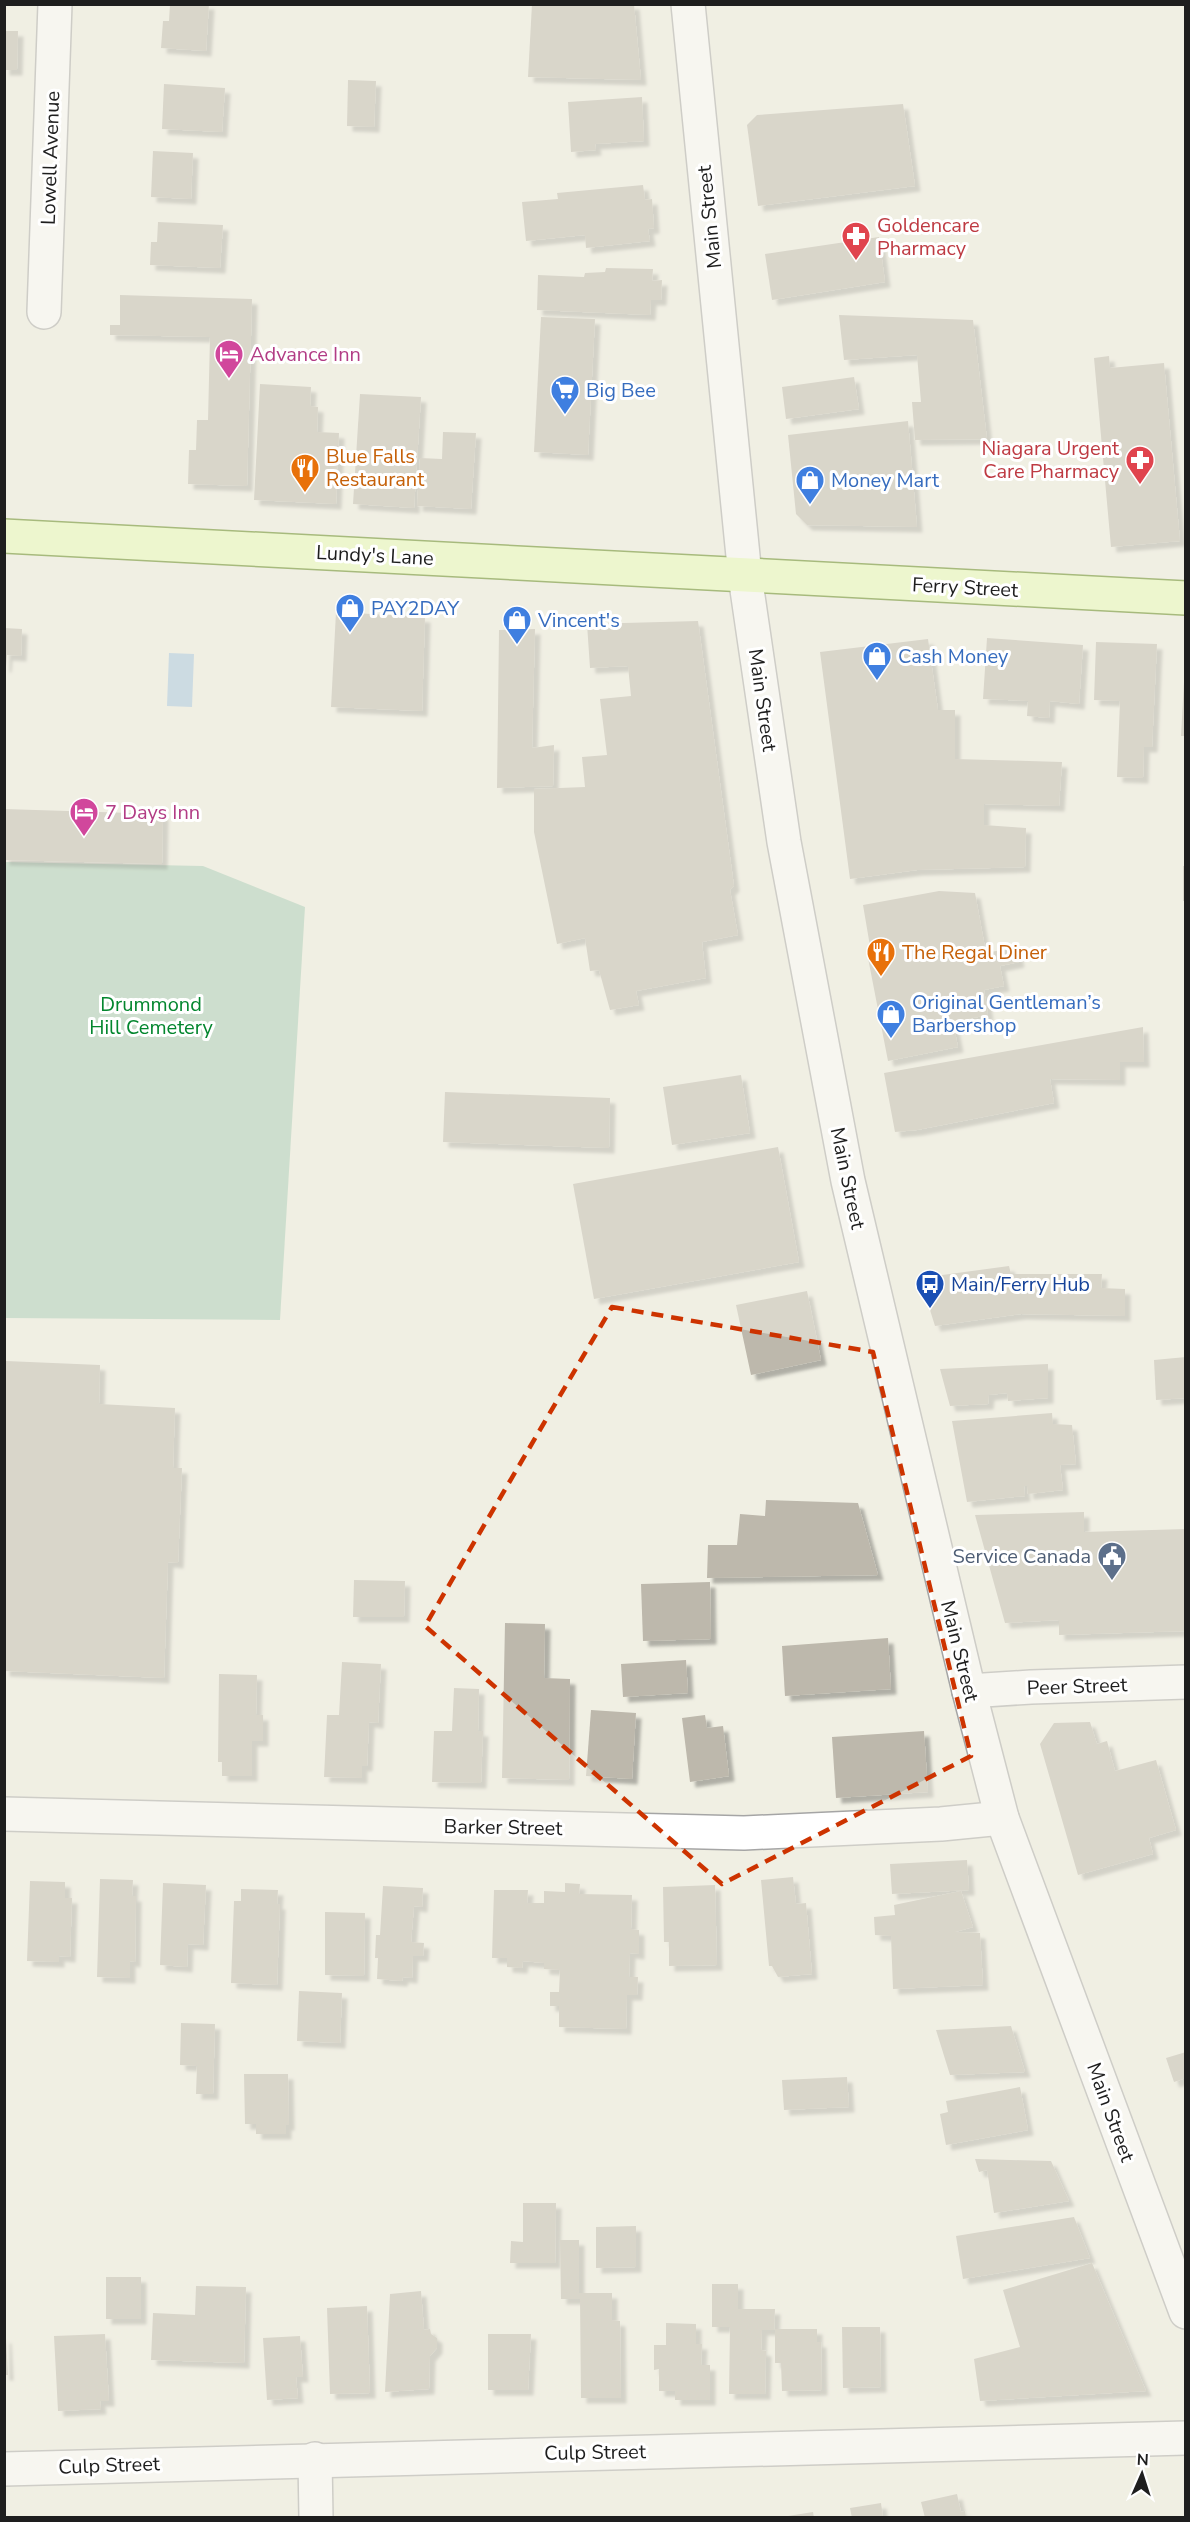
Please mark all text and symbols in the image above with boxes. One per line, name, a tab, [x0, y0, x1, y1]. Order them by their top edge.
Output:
street label: Lowell Avenue	[35, 91, 66, 225]
street label: Main Street	[691, 163, 728, 270]
place label: Goldencare Pharmacy	[877, 212, 980, 262]
pharmacy icon: Goldencare Pharmacy	[840, 220, 872, 262]
hotel icon: Advance Inn	[213, 338, 245, 380]
place label: Advance Inn	[250, 341, 361, 368]
supermarket icon: Big Bee	[549, 374, 581, 416]
place label: Big Bee	[586, 377, 656, 404]
place label: Niagara Urgent Care Pharmacy	[982, 435, 1120, 485]
place label: Blue Falls Restaurant	[326, 443, 425, 493]
pharmacy icon: Niagara Urgent Care Pharmacy	[1124, 444, 1156, 486]
restaurant icon: Blue Falls Restaurant	[289, 452, 321, 494]
shop icon: Money Mart	[794, 464, 826, 506]
place label: Money Mart	[831, 467, 940, 494]
street label: Lundy's Lane	[315, 539, 435, 572]
street label: Ferry Street	[911, 571, 1020, 604]
shop icon: PAY2DAY	[334, 592, 366, 634]
place label: PAY2DAY	[371, 595, 460, 622]
shop icon: Vincent's	[501, 604, 533, 646]
place label: Vincent's	[537, 607, 620, 634]
shop icon: Cash Money	[861, 640, 893, 682]
place label: Cash Money	[898, 643, 1009, 670]
street label: Main Street	[742, 647, 783, 754]
hotel icon: 7 Days Inn	[68, 796, 100, 838]
place label: 7 Days Inn	[105, 799, 200, 826]
restaurant icon: The Regal Diner	[865, 936, 897, 978]
place label: The Regal Diner	[902, 939, 1047, 966]
place label: Original Gentleman’s Barbershop	[912, 989, 1101, 1039]
park label: Drummond Hill Cemetery	[89, 991, 214, 1041]
shop icon: Original Gentleman’s Barbershop	[875, 998, 907, 1040]
street label: Main Street	[824, 1125, 872, 1232]
bus stop icon: Main/Ferry Hub	[914, 1268, 946, 1310]
place label: Main/Ferry Hub	[951, 1271, 1090, 1298]
public building icon: Service Canada	[1096, 1540, 1128, 1582]
place label: Service Canada	[953, 1543, 1091, 1570]
street label: Main Street	[934, 1598, 985, 1706]
street label: Peer Street	[1026, 1671, 1129, 1702]
street label: Barker Street	[443, 1813, 563, 1842]
street label: Main Street	[1080, 2059, 1141, 2166]
street label: Culp Street	[544, 2438, 647, 2467]
north arrow	[1112, 2444, 1172, 2504]
text: N	[1136, 2449, 1149, 2471]
street label: Culp Street	[58, 2450, 161, 2481]

